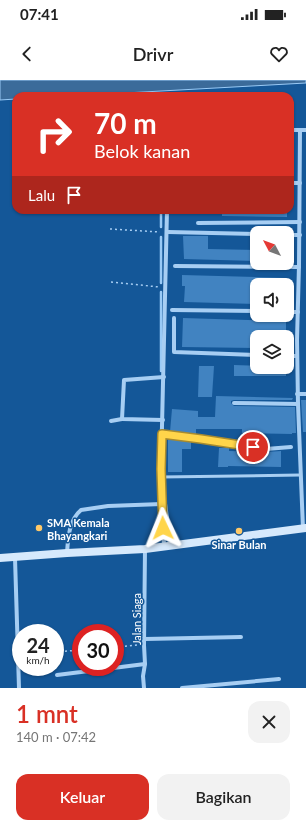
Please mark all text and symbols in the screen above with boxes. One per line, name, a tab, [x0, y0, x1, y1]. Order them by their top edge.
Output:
text: 07:41	[20, 5, 59, 23]
icon: back	[16, 43, 38, 65]
text: Drivr	[133, 43, 173, 65]
icon: heart	[268, 43, 290, 65]
text: 70 m	[94, 106, 157, 140]
icon: right	[28, 108, 80, 160]
text: Belok kanan	[94, 140, 190, 162]
icon: arrive	[63, 184, 85, 206]
text: Lalu	[28, 186, 55, 204]
north arrow	[250, 226, 294, 270]
map controls	[250, 226, 294, 374]
button: sound	[250, 278, 294, 322]
button: layers	[250, 330, 294, 374]
pin	[236, 430, 270, 464]
icon: arrive	[242, 436, 264, 458]
position arrow	[142, 507, 184, 549]
place label: SMA Kemala Bhayangkari	[47, 516, 110, 542]
marker: SMA Kemala Bhayangkari	[34, 523, 44, 533]
marker: Sinar Bulan	[234, 526, 244, 536]
place label: Sinar Bulan	[211, 538, 267, 551]
street label: Jalan Siaga	[130, 593, 143, 645]
speed limit sign: 30	[72, 624, 124, 676]
text: 24	[26, 633, 50, 657]
text: km/h	[26, 654, 50, 666]
text: 1 mnt	[16, 699, 78, 728]
button: close	[248, 701, 290, 743]
text: 140 m · 07:42	[16, 729, 96, 745]
button: Keluar	[16, 774, 149, 820]
button: Bagikan	[157, 774, 290, 820]

